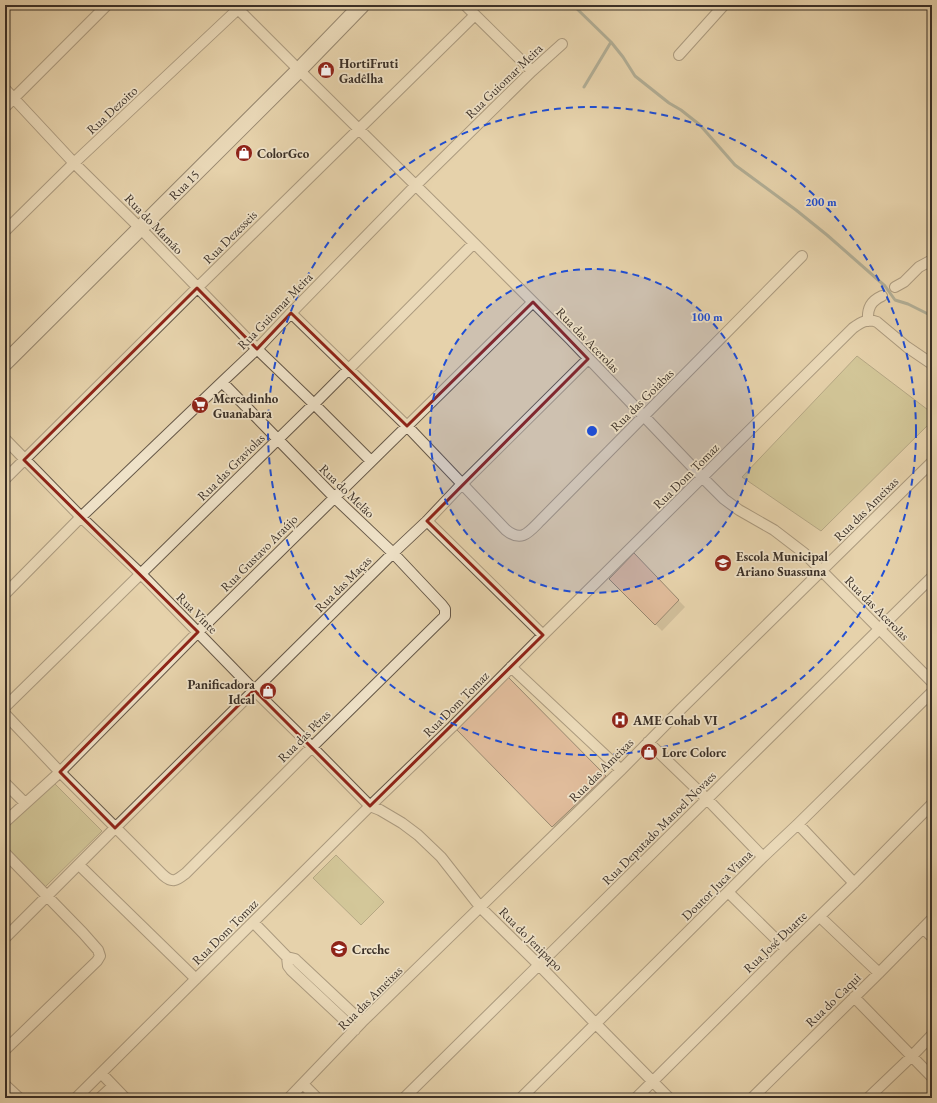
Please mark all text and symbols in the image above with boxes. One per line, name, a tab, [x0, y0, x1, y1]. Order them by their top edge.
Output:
street label: Rua Guiomar Meira	[462, 39, 547, 122]
place label: HortiFruti Gadêlha	[339, 55, 398, 87]
shop icon: HortiFruti Gadêlha	[316, 60, 336, 80]
street label: Rua Dezoito	[83, 82, 141, 138]
shop icon: ColorGeo	[234, 143, 254, 163]
place label: ColorGeo	[257, 145, 310, 162]
street label: Rua 15	[165, 166, 203, 204]
street label: Rua do Mamão	[121, 190, 187, 258]
text: 200 m	[805, 194, 837, 210]
street label: Rua Dezesseis	[199, 206, 261, 268]
street label: Rua Guiomar Meira	[234, 268, 317, 353]
street label: Rua das Acerolas	[552, 304, 624, 376]
text: 100 m	[691, 309, 723, 325]
street label: Rua das Goiabas	[607, 365, 677, 435]
place label: Mercadinho Guanabara	[213, 390, 279, 422]
supermarket icon: Mercadinho Guanabara	[190, 395, 210, 415]
centre of rings	[585, 424, 599, 438]
street label: Rua das Graviolas	[194, 430, 268, 504]
street label: Rua Dom Tomaz	[649, 439, 723, 513]
street label: Rua do Melão	[316, 460, 378, 522]
street label: Rua das Ameixas	[830, 473, 902, 545]
street label: Rua Gustavo Araújo	[217, 511, 301, 595]
place label: Escola Municipal Ariano Suassuna	[735, 548, 828, 580]
street label: Rua das Maças	[311, 552, 375, 616]
school or university icon: Escola Municipal Ariano Suassuna	[713, 553, 733, 573]
street label: Rua das Acerolas	[841, 572, 913, 644]
street label: Rua Vinte	[173, 589, 221, 637]
street label: Rua Dom Tomaz	[419, 667, 493, 741]
place label: Panificadora Ideal	[187, 676, 255, 708]
shop icon: Panificadora Ideal	[258, 681, 278, 701]
street label: Rua das Pêras	[274, 706, 334, 766]
hospital icon: AME Cohab VI	[610, 710, 630, 730]
place label: AME Cohab VI	[632, 712, 718, 729]
street label: Rua das Ameixas	[565, 734, 637, 806]
shop icon: Lore Colore	[639, 742, 659, 762]
place label: Lore Colore	[662, 744, 727, 761]
street label: Rua Deputado Manoel Novaes	[598, 767, 720, 889]
street label: Doutor Juca Viana	[678, 845, 757, 924]
street label: Rua Dom Tomaz	[188, 895, 262, 969]
street label: Rua do Jenipapo	[495, 903, 567, 975]
street label: Rua José Duarte	[740, 907, 810, 977]
school or university icon: Creche	[329, 939, 349, 959]
place label: Creche	[352, 941, 390, 958]
street label: Rua das Ameixas	[334, 962, 406, 1034]
street label: Rua do Caqui	[802, 969, 864, 1031]

